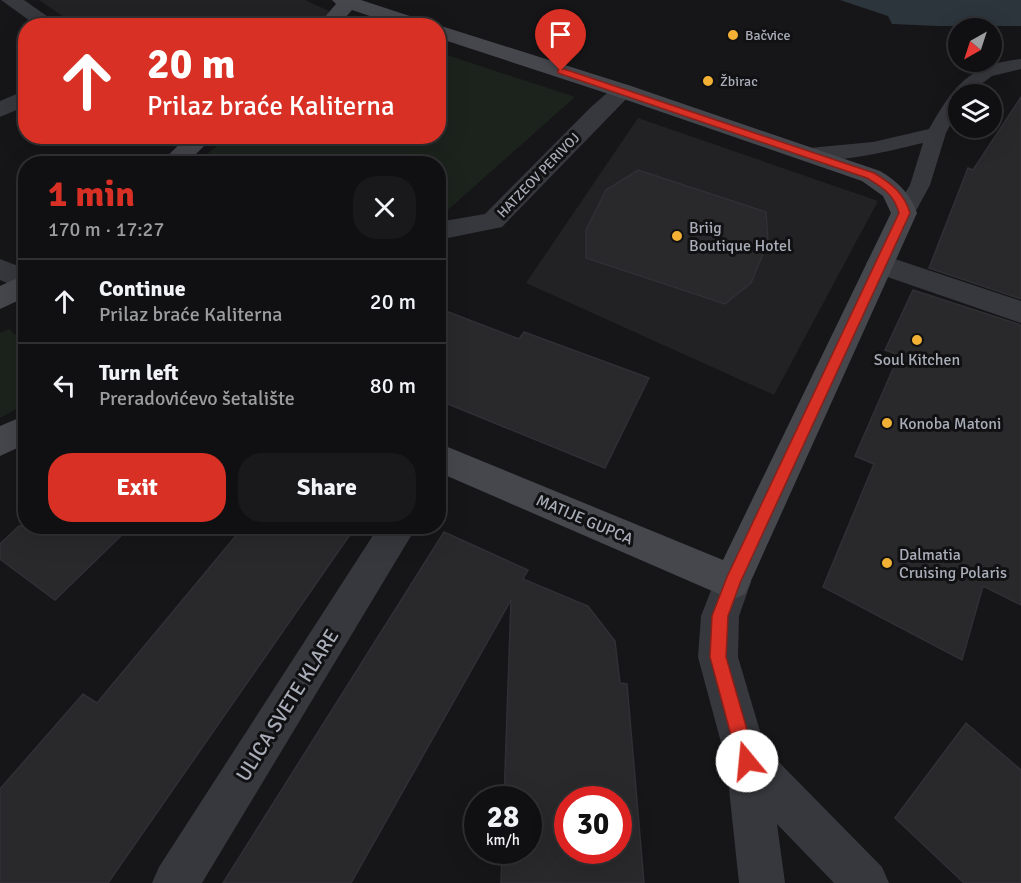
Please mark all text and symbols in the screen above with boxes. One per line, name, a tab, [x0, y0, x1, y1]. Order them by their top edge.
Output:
pin	[535, 9, 586, 71]
icon: arrive	[544, 18, 577, 51]
north arrow	[948, 18, 1002, 72]
map controls	[948, 18, 1002, 138]
place label: Bačvice	[745, 27, 791, 44]
marker: Bačvice	[726, 28, 740, 42]
text: 20 m	[147, 39, 236, 90]
icon: ahead	[48, 42, 126, 120]
place label: Žbirac	[720, 73, 758, 90]
marker: Žbirac	[701, 74, 715, 88]
button: layers	[948, 84, 1002, 138]
text: Prilaz braće Kaliterna	[147, 90, 395, 123]
street label: HATZEOV PERIVOJ	[494, 129, 583, 221]
text: 1 min	[48, 172, 135, 217]
button: close	[353, 176, 416, 239]
text: 170 m · 17:27	[48, 217, 164, 242]
place label: Briig Boutique Hotel	[689, 218, 792, 256]
marker: Briig Boutique Hotel	[670, 229, 684, 243]
text: Continue	[99, 275, 186, 302]
icon: ahead	[48, 285, 81, 318]
text: 20 m	[370, 288, 416, 315]
text: Prilaz braće Kaliterna	[99, 302, 282, 327]
marker: Soul Kitchen	[910, 333, 924, 347]
place label: Soul Kitchen	[874, 350, 960, 370]
text: Turn left	[99, 359, 179, 386]
icon: left	[48, 369, 81, 402]
text: 80 m	[370, 372, 416, 399]
text: Preradovićevo šetalište	[99, 386, 295, 411]
place label: Konoba Matoni	[899, 414, 1001, 434]
marker: Konoba Matoni	[880, 416, 894, 430]
button: Exit	[48, 453, 226, 522]
button: Share	[238, 453, 416, 522]
street label: MATIJE GUPCA	[533, 490, 636, 549]
place label: Dalmatia Cruising Polaris	[899, 545, 1007, 583]
marker: Dalmatia Cruising Polaris	[880, 556, 894, 570]
street label: ULICA SVETE KLARE	[231, 625, 344, 786]
position arrow	[715, 729, 779, 793]
speed limit sign: 30	[554, 786, 632, 864]
text: 28	[487, 799, 519, 836]
text: km/h	[486, 831, 520, 849]

